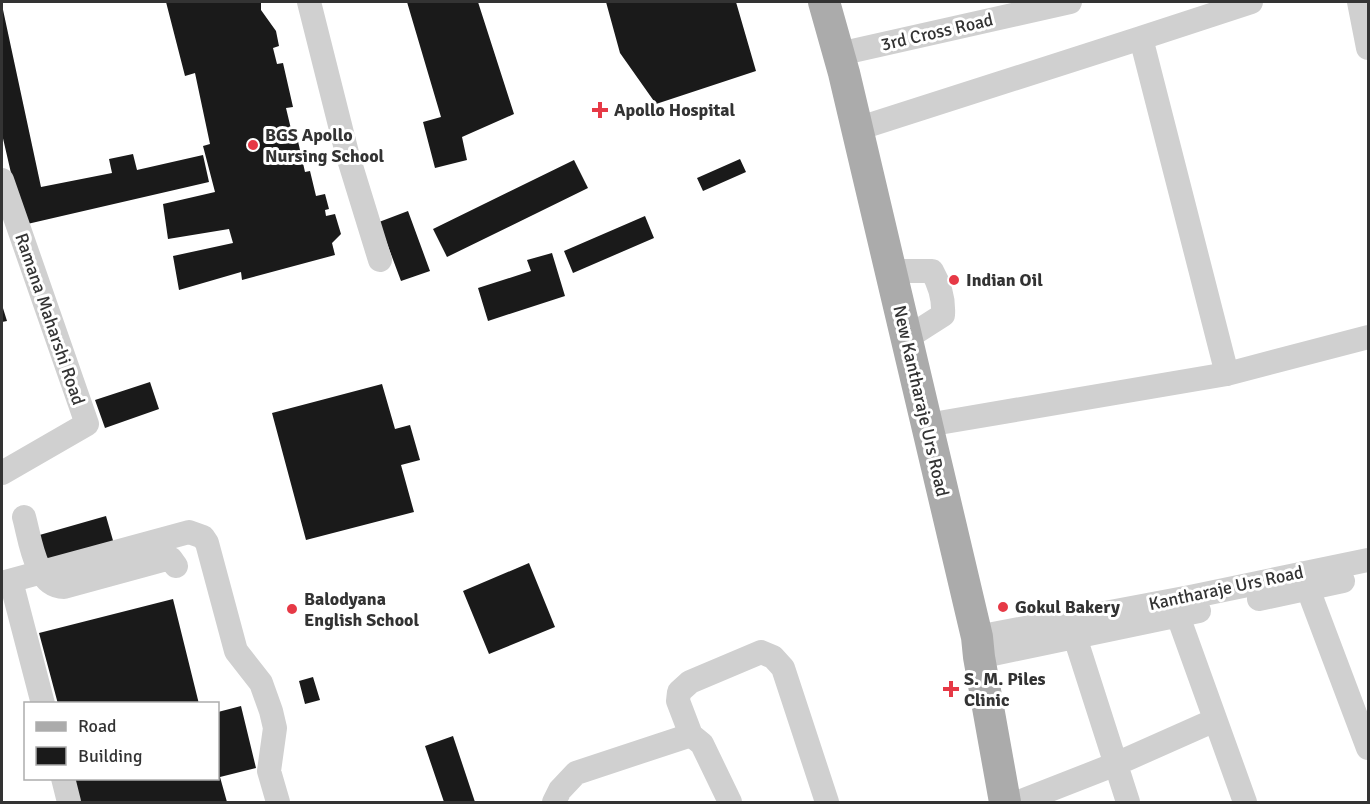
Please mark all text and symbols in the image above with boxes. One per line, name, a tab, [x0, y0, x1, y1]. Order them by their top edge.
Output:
street label: 3rd Cross Road	[879, 8, 995, 56]
place label: Apollo Hospital	[614, 99, 735, 121]
marker: Apollo Hospital	[591, 101, 609, 119]
place label: BGS Apollo Nursing School	[265, 124, 385, 167]
marker: BGS Apollo Nursing School	[246, 138, 260, 152]
street label: Ramana Maharshi Road	[10, 230, 90, 408]
place label: Indian Oil	[966, 269, 1043, 291]
marker: Indian Oil	[947, 273, 961, 287]
street label: New Kantharaje Urs Road	[888, 303, 954, 499]
street label: Kantharaje Urs Road	[1147, 561, 1305, 615]
place label: Balodyana English School	[304, 588, 419, 631]
place label: Gokul Bakery	[1015, 596, 1120, 618]
marker: Gokul Bakery	[996, 600, 1010, 614]
marker: Balodyana English School	[285, 602, 299, 616]
place label: S. M. Piles Clinic	[964, 668, 1046, 711]
marker: S. M. Piles Clinic	[942, 680, 960, 698]
legend	[24, 702, 219, 780]
text: Road	[78, 715, 117, 737]
text: Building	[78, 745, 142, 767]

